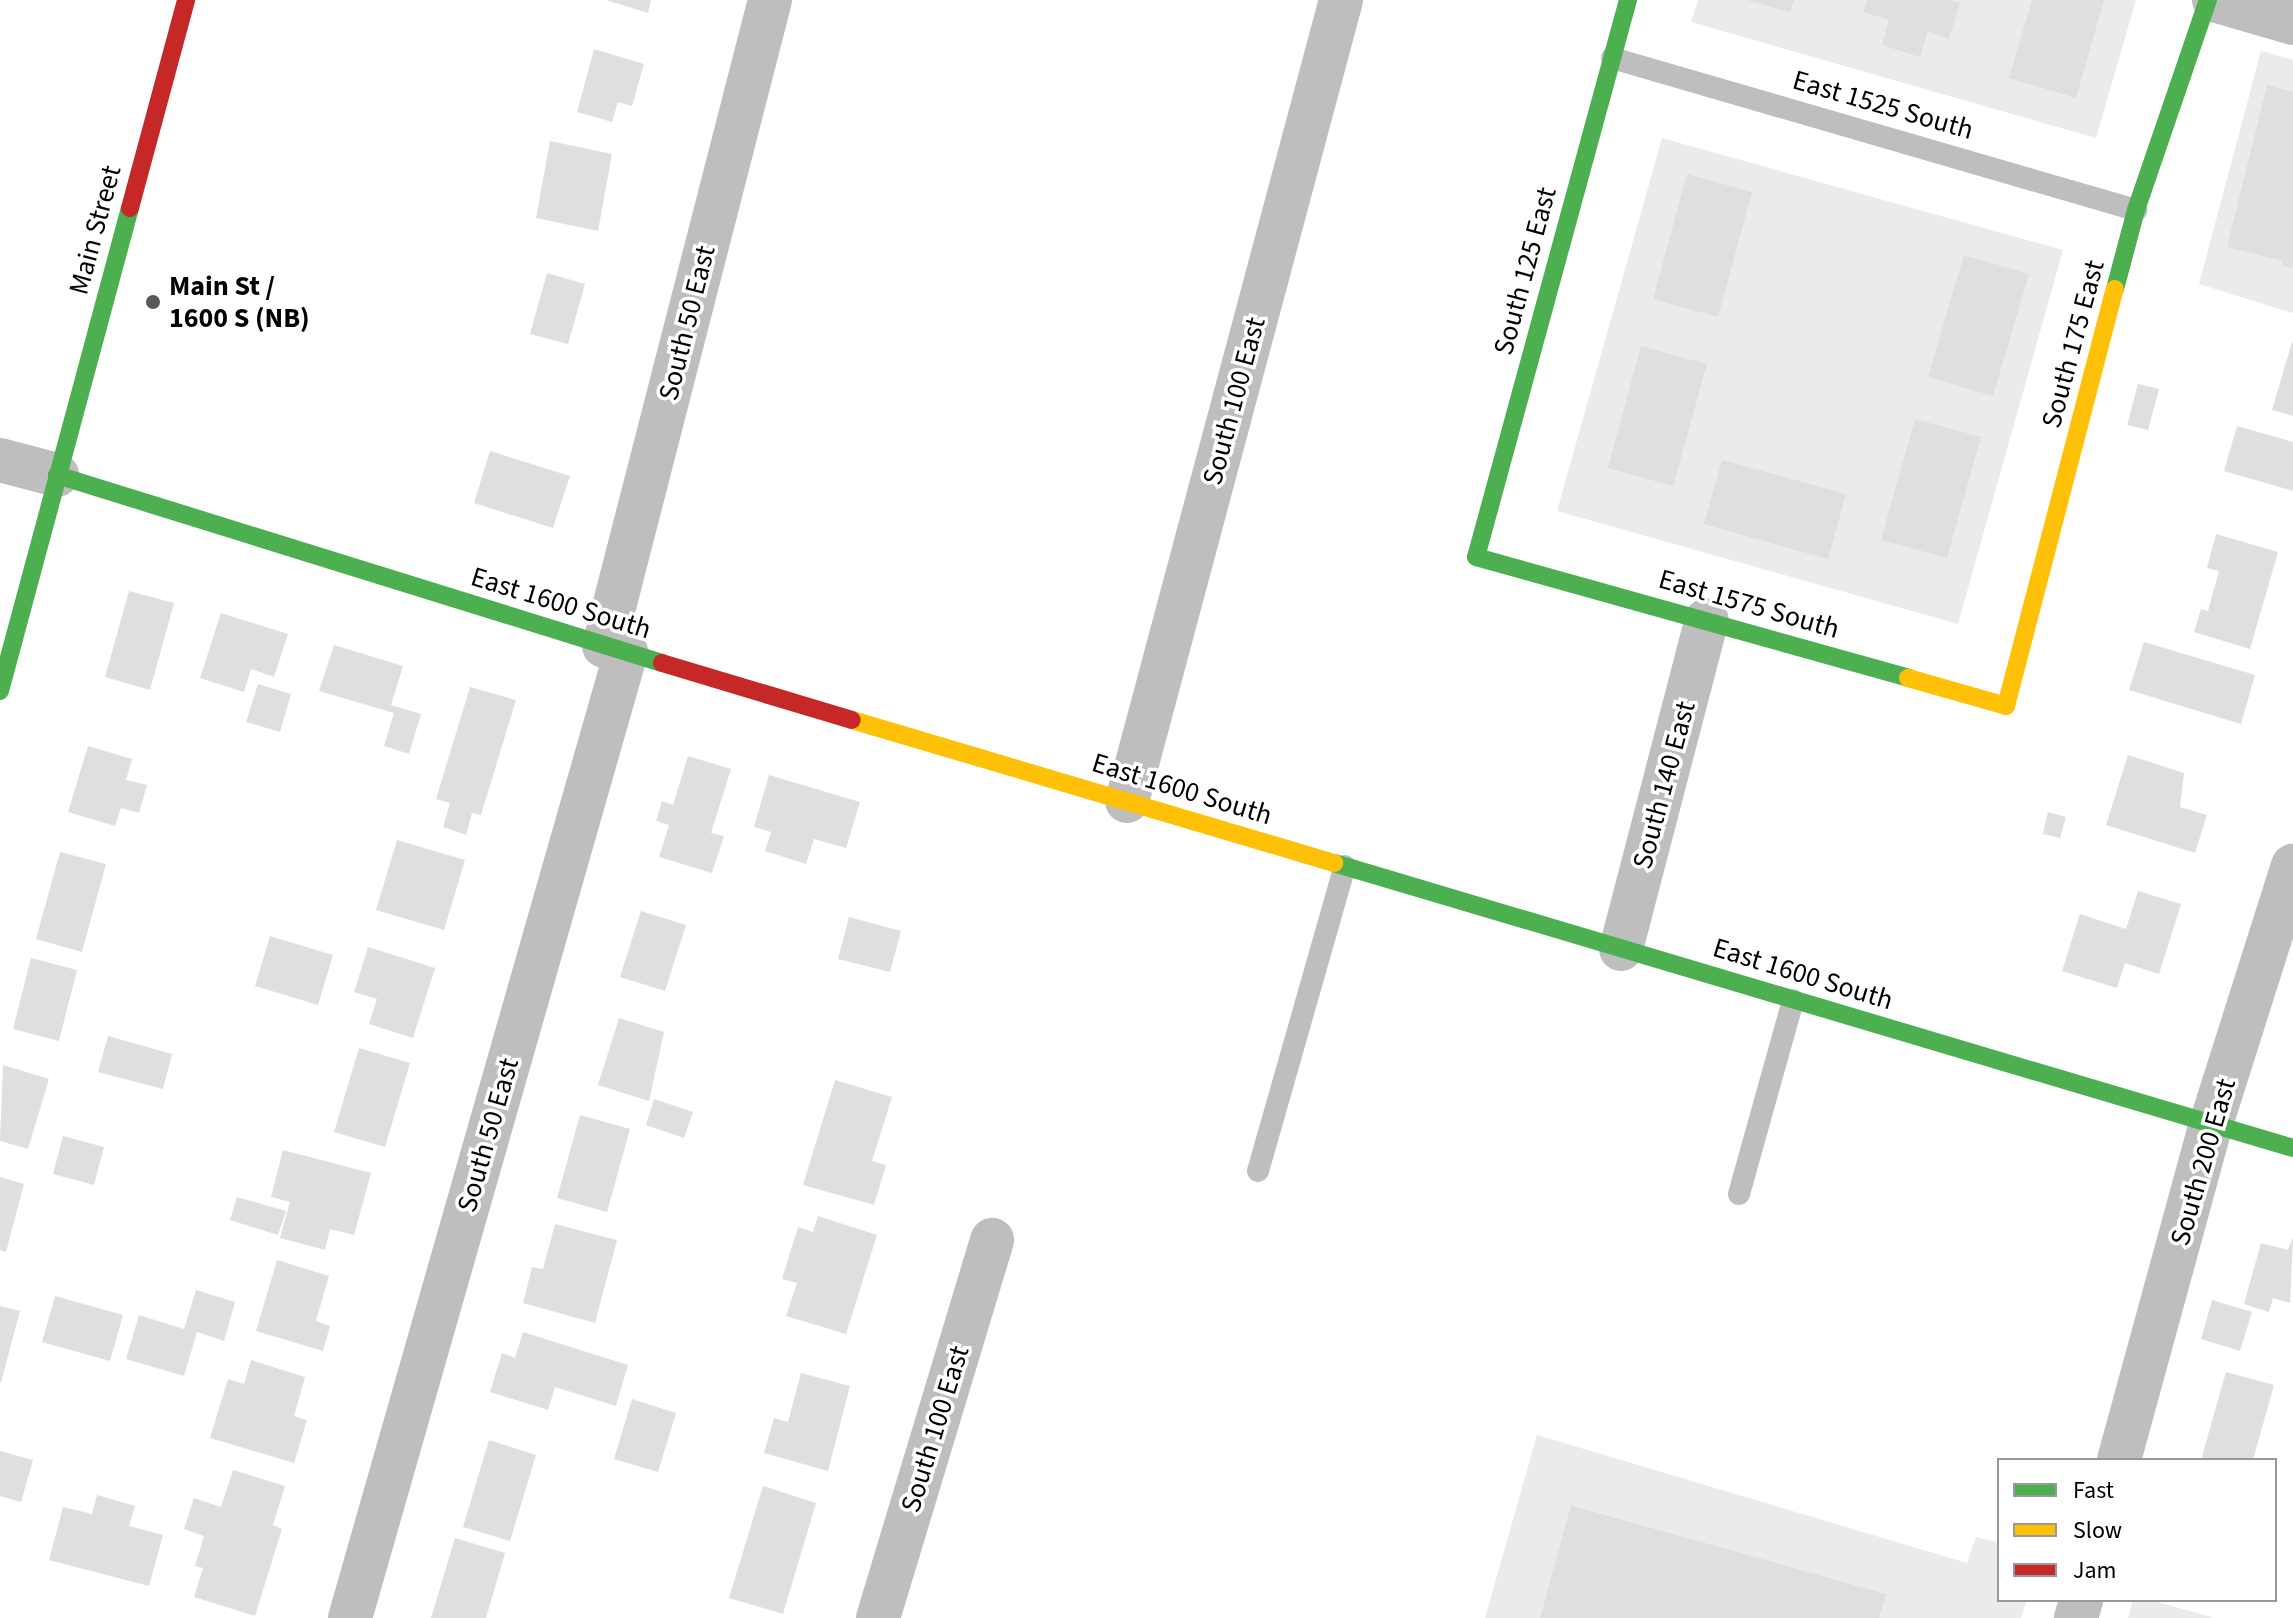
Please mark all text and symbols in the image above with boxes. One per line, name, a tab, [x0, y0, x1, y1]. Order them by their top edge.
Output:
street label: East 1525 South	[1789, 63, 1977, 147]
street label: Main Street	[62, 162, 128, 298]
street label: South 125 East	[1486, 183, 1564, 359]
street label: South 50 East	[652, 242, 722, 404]
street label: South 175 East	[2034, 256, 2112, 432]
place label: Main St / 1600 S (NB)	[169, 269, 310, 335]
marker: Main St / 1600 S (NB)	[144, 293, 162, 311]
street label: South 100 East	[1195, 313, 1273, 489]
street label: East 1600 South	[467, 560, 655, 646]
street label: East 1575 South	[1655, 562, 1843, 646]
street label: South 140 East	[1625, 697, 1703, 873]
street label: East 1600 South	[1088, 746, 1276, 832]
street label: East 1600 South	[1709, 931, 1897, 1017]
street label: South 50 East	[450, 1054, 526, 1216]
street label: South 200 East	[2163, 1074, 2243, 1250]
street label: South 100 East	[894, 1342, 976, 1516]
legend	[1997, 1458, 2277, 1602]
text: Fast	[2073, 1473, 2114, 1508]
text: Slow	[2073, 1513, 2122, 1548]
text: Jam	[2073, 1553, 2117, 1588]

